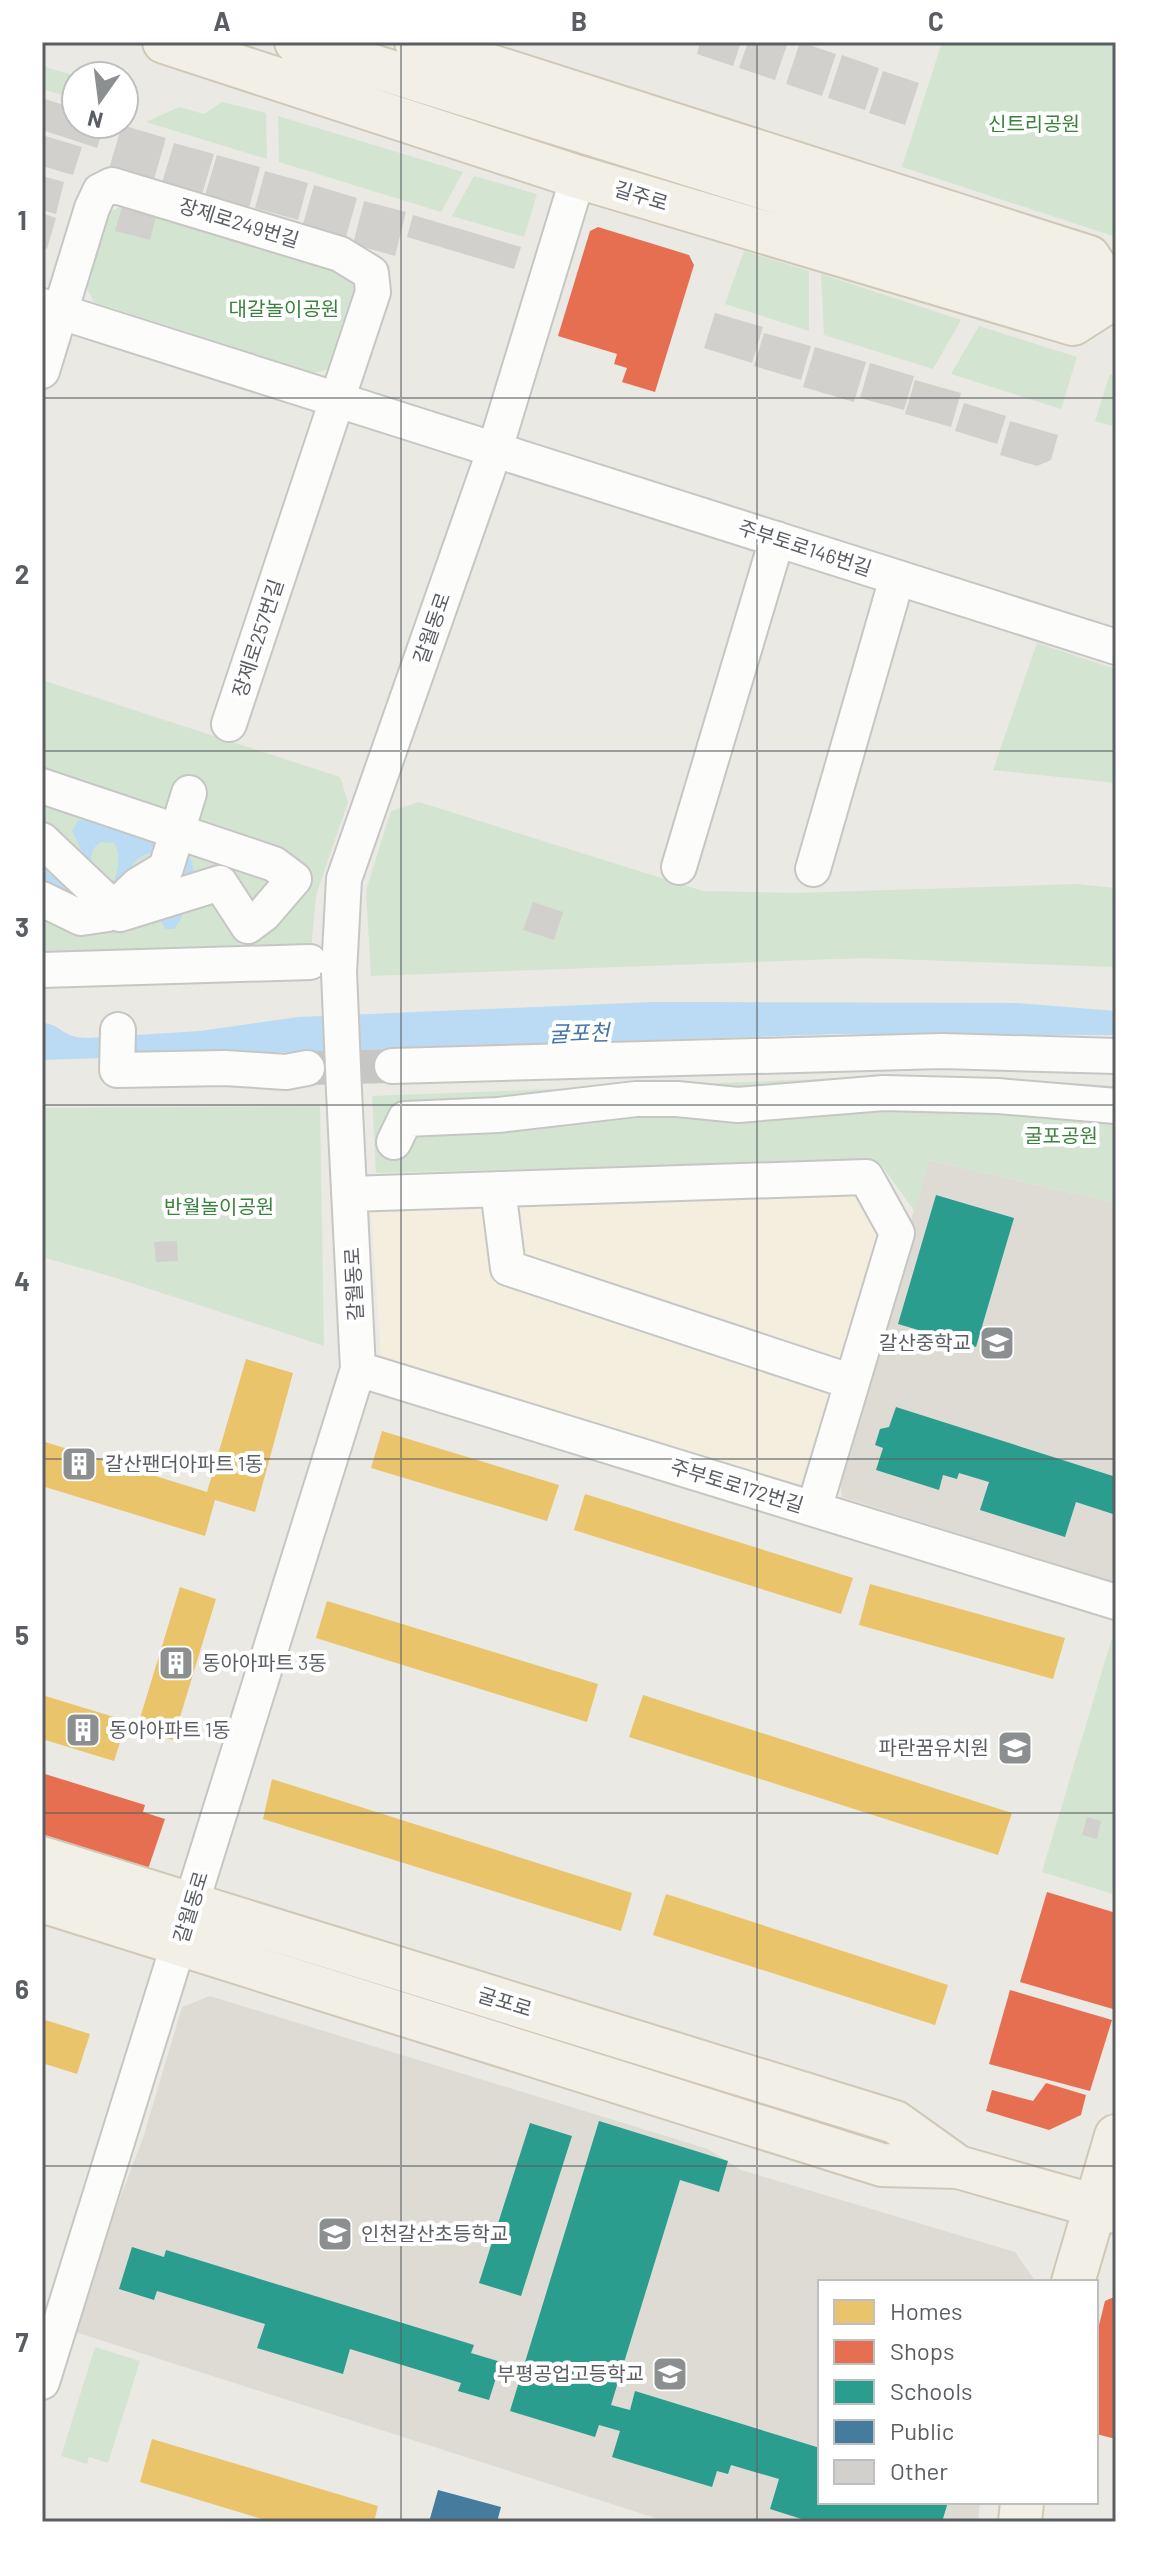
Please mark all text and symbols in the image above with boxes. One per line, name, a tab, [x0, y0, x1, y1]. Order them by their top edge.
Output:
text: A	[213, 5, 231, 36]
text: B	[571, 5, 587, 36]
text: C	[928, 5, 944, 36]
north arrow	[60, 60, 140, 140]
text: N	[85, 106, 105, 135]
park label: 신트리공원	[988, 111, 1080, 135]
street label: 길주로	[611, 175, 671, 215]
street label: 장제로249번길	[176, 192, 302, 252]
text: 1	[17, 204, 27, 235]
park label: 대갈놀이공원	[229, 296, 339, 320]
street label: 주부토로146번길	[736, 514, 875, 580]
text: 2	[15, 558, 29, 589]
street label: 장제로257번길	[227, 576, 287, 700]
street label: 갈월동로	[408, 589, 454, 666]
text: 3	[15, 911, 29, 942]
water label: 굴포천	[548, 1018, 613, 1046]
park label: 굴포공원	[1024, 1123, 1098, 1147]
park label: 반월놀이공원	[164, 1194, 274, 1218]
street label: 갈월동로	[339, 1247, 367, 1321]
text: 4	[14, 1265, 30, 1296]
school or university icon: 갈산중학교	[978, 1324, 1016, 1362]
place label: 갈산중학교	[879, 1330, 971, 1354]
building icon: 갈산팬더아파트 1동	[60, 1445, 98, 1483]
place label: 갈산팬더아파트 1동	[105, 1451, 263, 1475]
street label: 주부토로172번길	[668, 1453, 807, 1517]
text: 5	[15, 1619, 29, 1650]
building icon: 동아아파트 3동	[157, 1644, 195, 1682]
place label: 동아아파트 3동	[202, 1650, 327, 1674]
building icon: 동아아파트 1동	[64, 1711, 102, 1749]
place label: 동아아파트 1동	[109, 1717, 230, 1741]
school or university icon: 파란꿈유치원	[996, 1729, 1034, 1767]
place label: 파란꿈유치원	[879, 1735, 989, 1759]
street label: 갈월동로	[168, 1868, 212, 1945]
text: 6	[15, 1973, 29, 2004]
street label: 굴포로	[475, 1981, 535, 2021]
school or university icon: 인천갈산초등학교	[316, 2215, 354, 2253]
place label: 인천갈산초등학교	[361, 2221, 508, 2245]
legend	[818, 2280, 1098, 2504]
text: Homes	[890, 2296, 963, 2325]
text: 7	[16, 2326, 29, 2357]
text: Shops	[890, 2336, 955, 2365]
school or university icon: 부평공업고등학교	[651, 2355, 689, 2393]
place label: 부평공업고등학교	[497, 2361, 644, 2385]
text: Schools	[890, 2376, 973, 2405]
text: Public	[890, 2416, 954, 2445]
text: Other	[890, 2456, 948, 2485]

